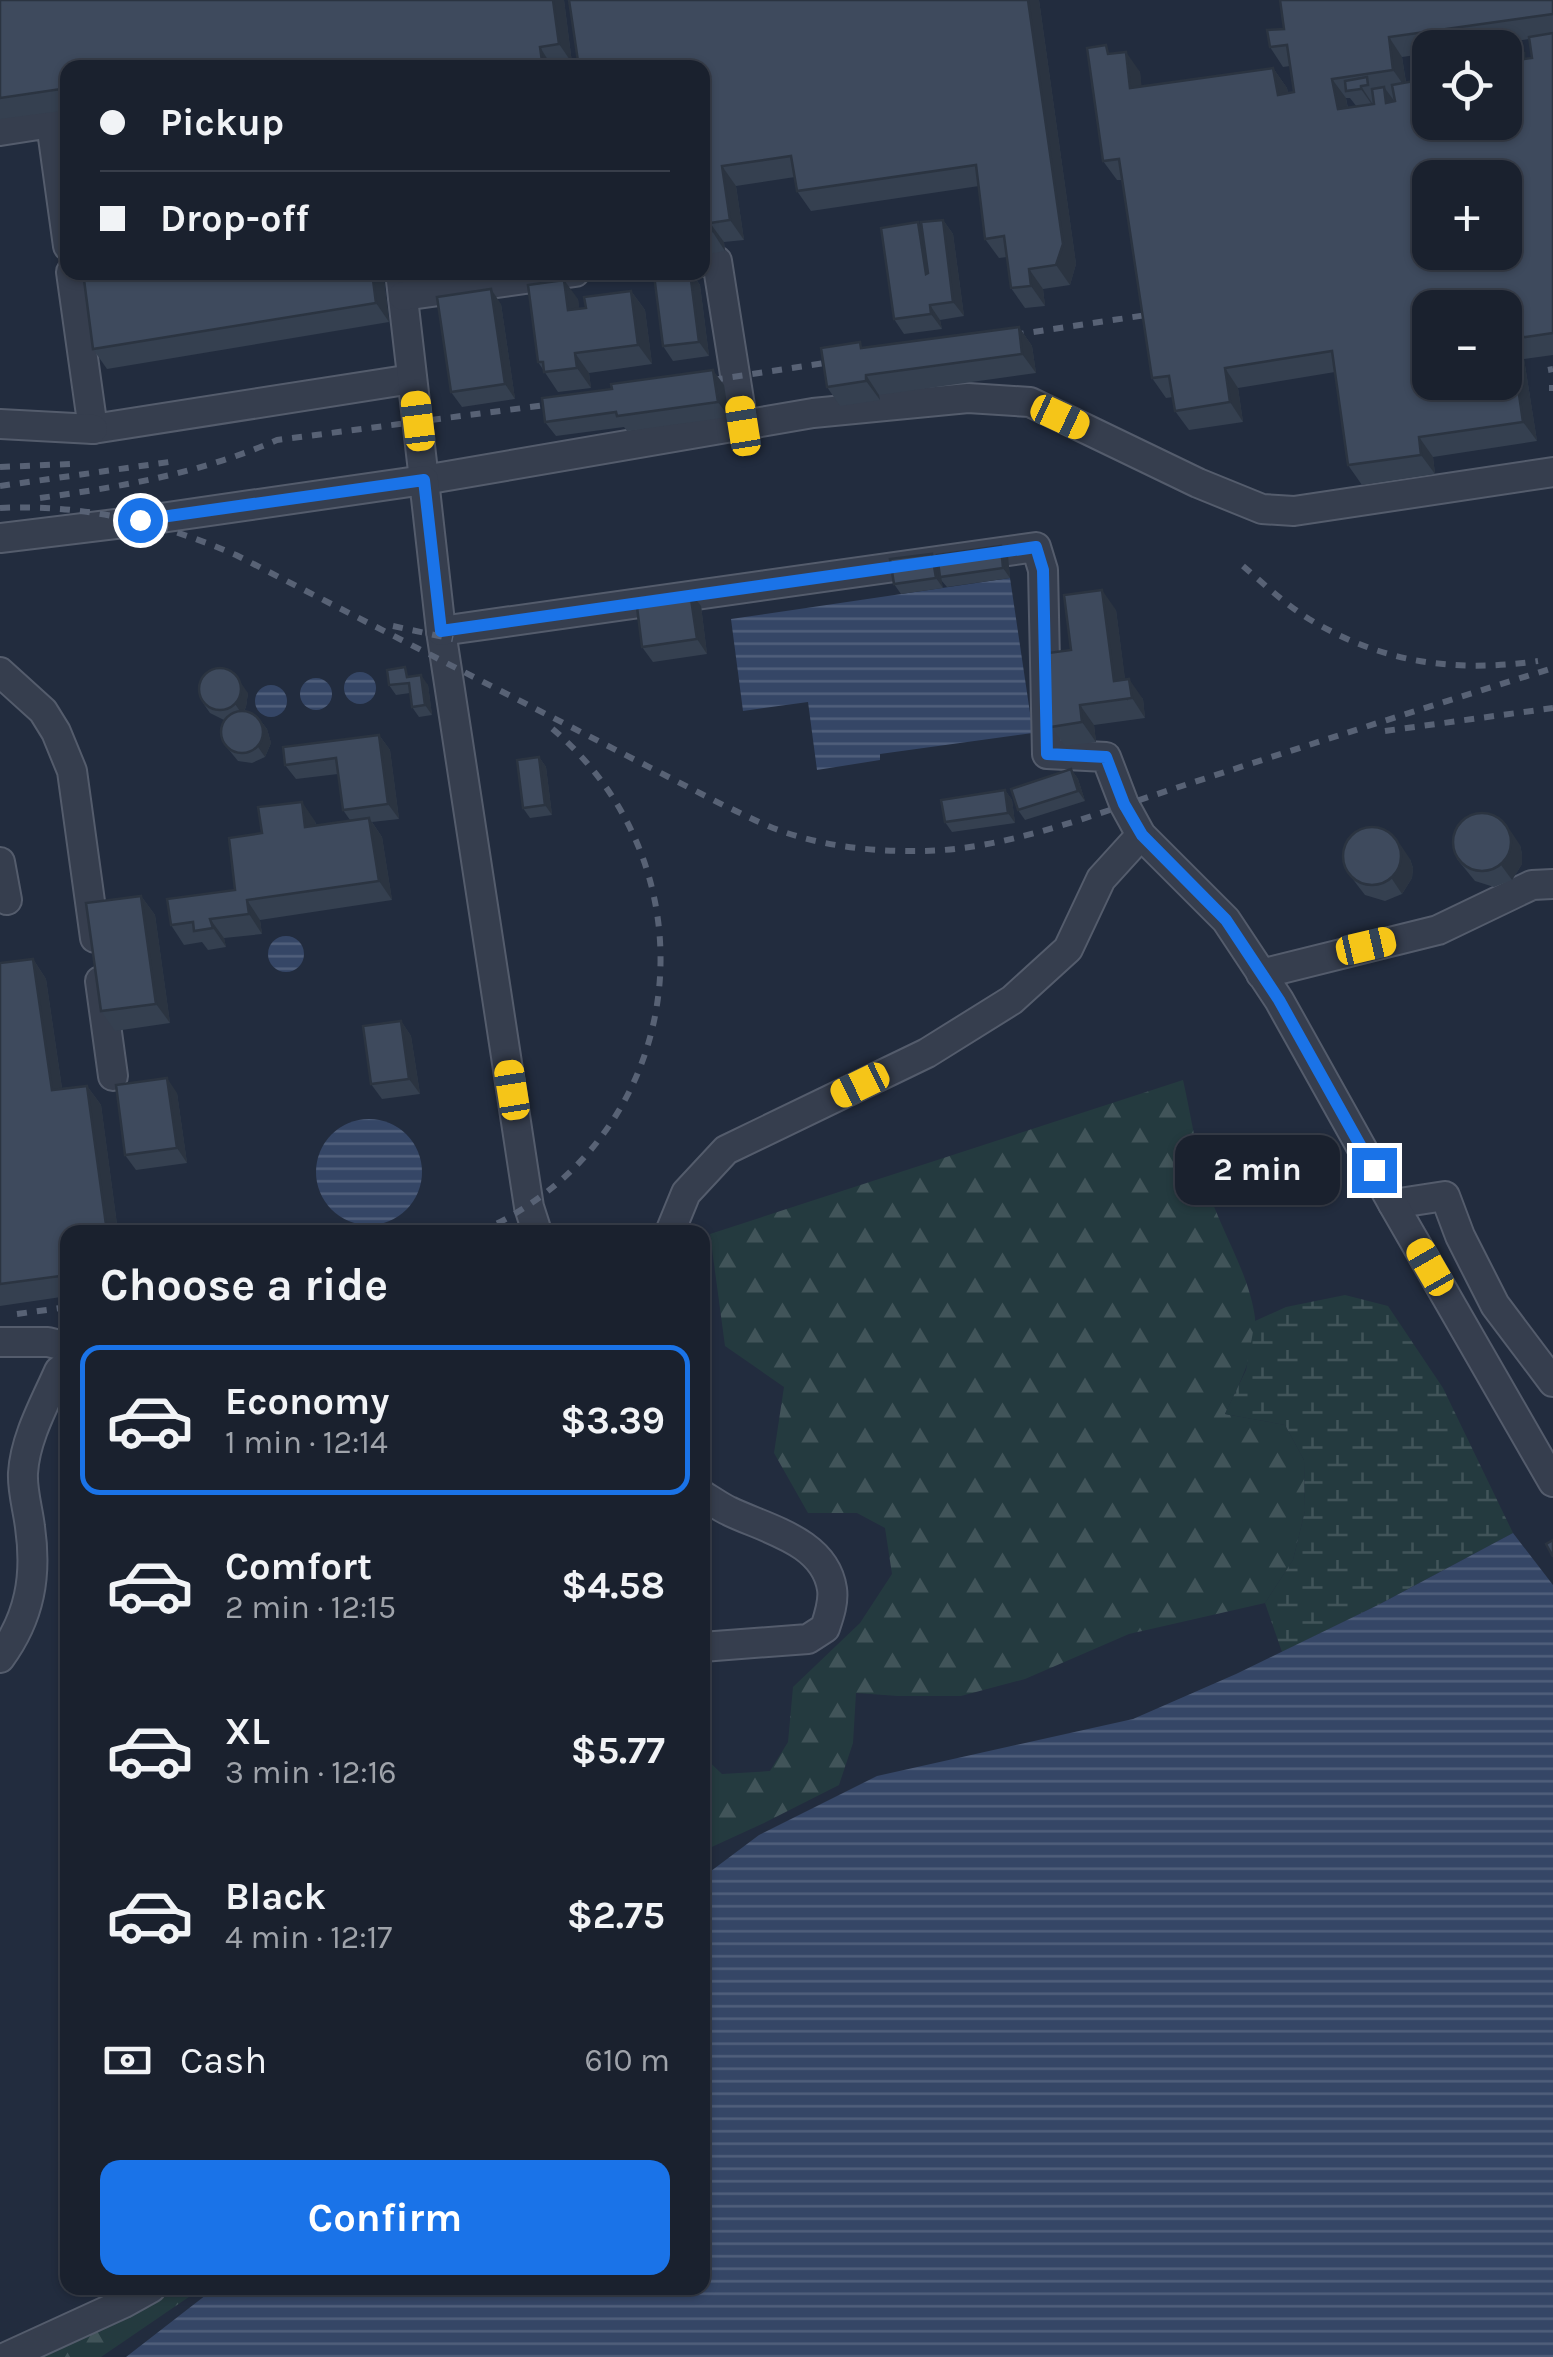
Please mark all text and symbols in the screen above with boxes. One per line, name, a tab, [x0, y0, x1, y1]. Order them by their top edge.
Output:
map controls	[1412, 30, 1522, 400]
button: locate	[1412, 30, 1522, 140]
text: Pickup	[160, 100, 284, 145]
button: +	[1412, 160, 1522, 270]
text: Drop-off	[160, 196, 309, 241]
button: −	[1412, 290, 1522, 400]
car	[399, 389, 437, 453]
car	[1026, 391, 1094, 443]
car	[723, 394, 763, 458]
route start	[118, 498, 163, 543]
car	[1333, 925, 1399, 967]
car	[492, 1058, 532, 1122]
car	[826, 1058, 894, 1112]
callout: 2 min	[1174, 1135, 1339, 1205]
route end	[1352, 1148, 1397, 1193]
text: 2 min	[1213, 1151, 1302, 1188]
car	[1402, 1234, 1458, 1300]
text: Choose a ride	[100, 1259, 388, 1311]
icon: car	[105, 1375, 195, 1465]
text: Economy	[225, 1379, 389, 1424]
text: $3.39	[560, 1398, 665, 1443]
text: 1 min · 12:14	[225, 1424, 388, 1461]
icon: car	[105, 1540, 195, 1630]
text: Comfort	[225, 1544, 372, 1589]
text: $4.58	[561, 1563, 665, 1608]
text: 2 min · 12:15	[225, 1589, 396, 1626]
icon: car	[105, 1705, 195, 1795]
text: XL	[225, 1709, 270, 1754]
text: $5.77	[571, 1728, 665, 1773]
text: 3 min · 12:16	[225, 1754, 397, 1791]
icon: car	[105, 1870, 195, 1960]
text: Black	[225, 1874, 326, 1919]
text: $2.75	[567, 1893, 665, 1938]
text: 4 min · 12:17	[225, 1919, 392, 1956]
icon: cash	[100, 2033, 155, 2088]
text: Cash	[180, 2038, 267, 2083]
text: 610 m	[585, 2042, 670, 2079]
button: Confirm	[100, 2160, 670, 2275]

